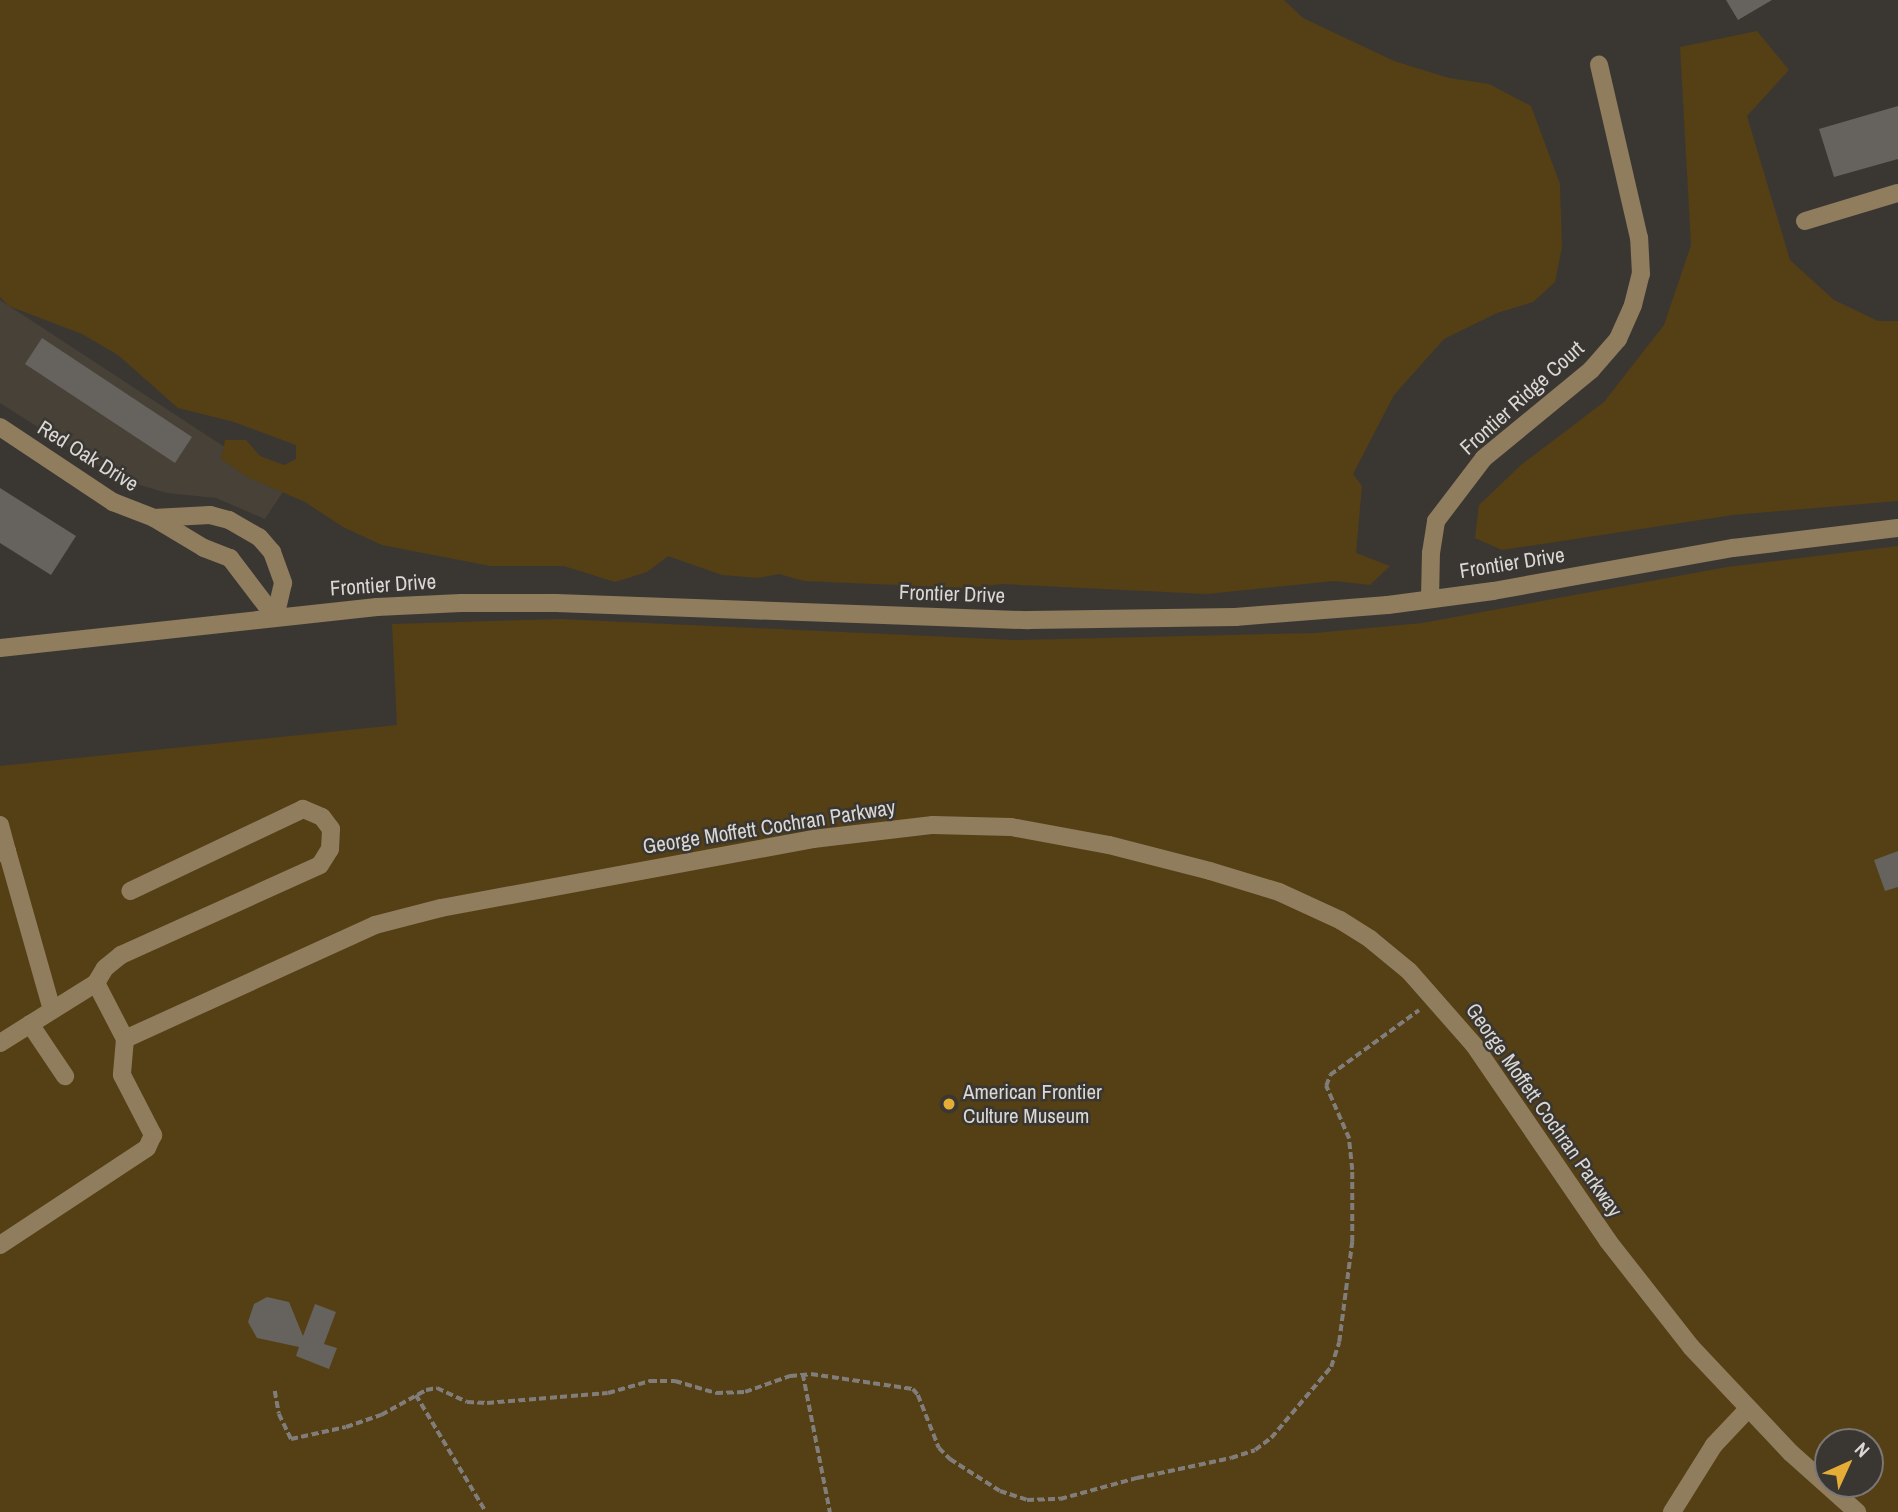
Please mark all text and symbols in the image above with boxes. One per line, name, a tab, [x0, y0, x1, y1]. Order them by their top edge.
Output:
street label: Frontier Ridge Court	[1455, 336, 1589, 460]
street label: Red Oak Drive	[33, 415, 143, 497]
street label: Frontier Drive	[1458, 542, 1566, 584]
street label: Frontier Drive	[329, 569, 437, 601]
street label: Frontier Drive	[898, 580, 1006, 608]
street label: George Moffett Cochran Parkway	[641, 795, 897, 859]
street label: George Moffett Cochran Parkway	[1460, 998, 1628, 1222]
place label: American Frontier Culture Museum	[963, 1079, 1102, 1129]
marker: American Frontier Culture Museum	[941, 1096, 957, 1112]
north arrow	[1814, 1428, 1884, 1498]
text: N	[1849, 1436, 1876, 1463]

